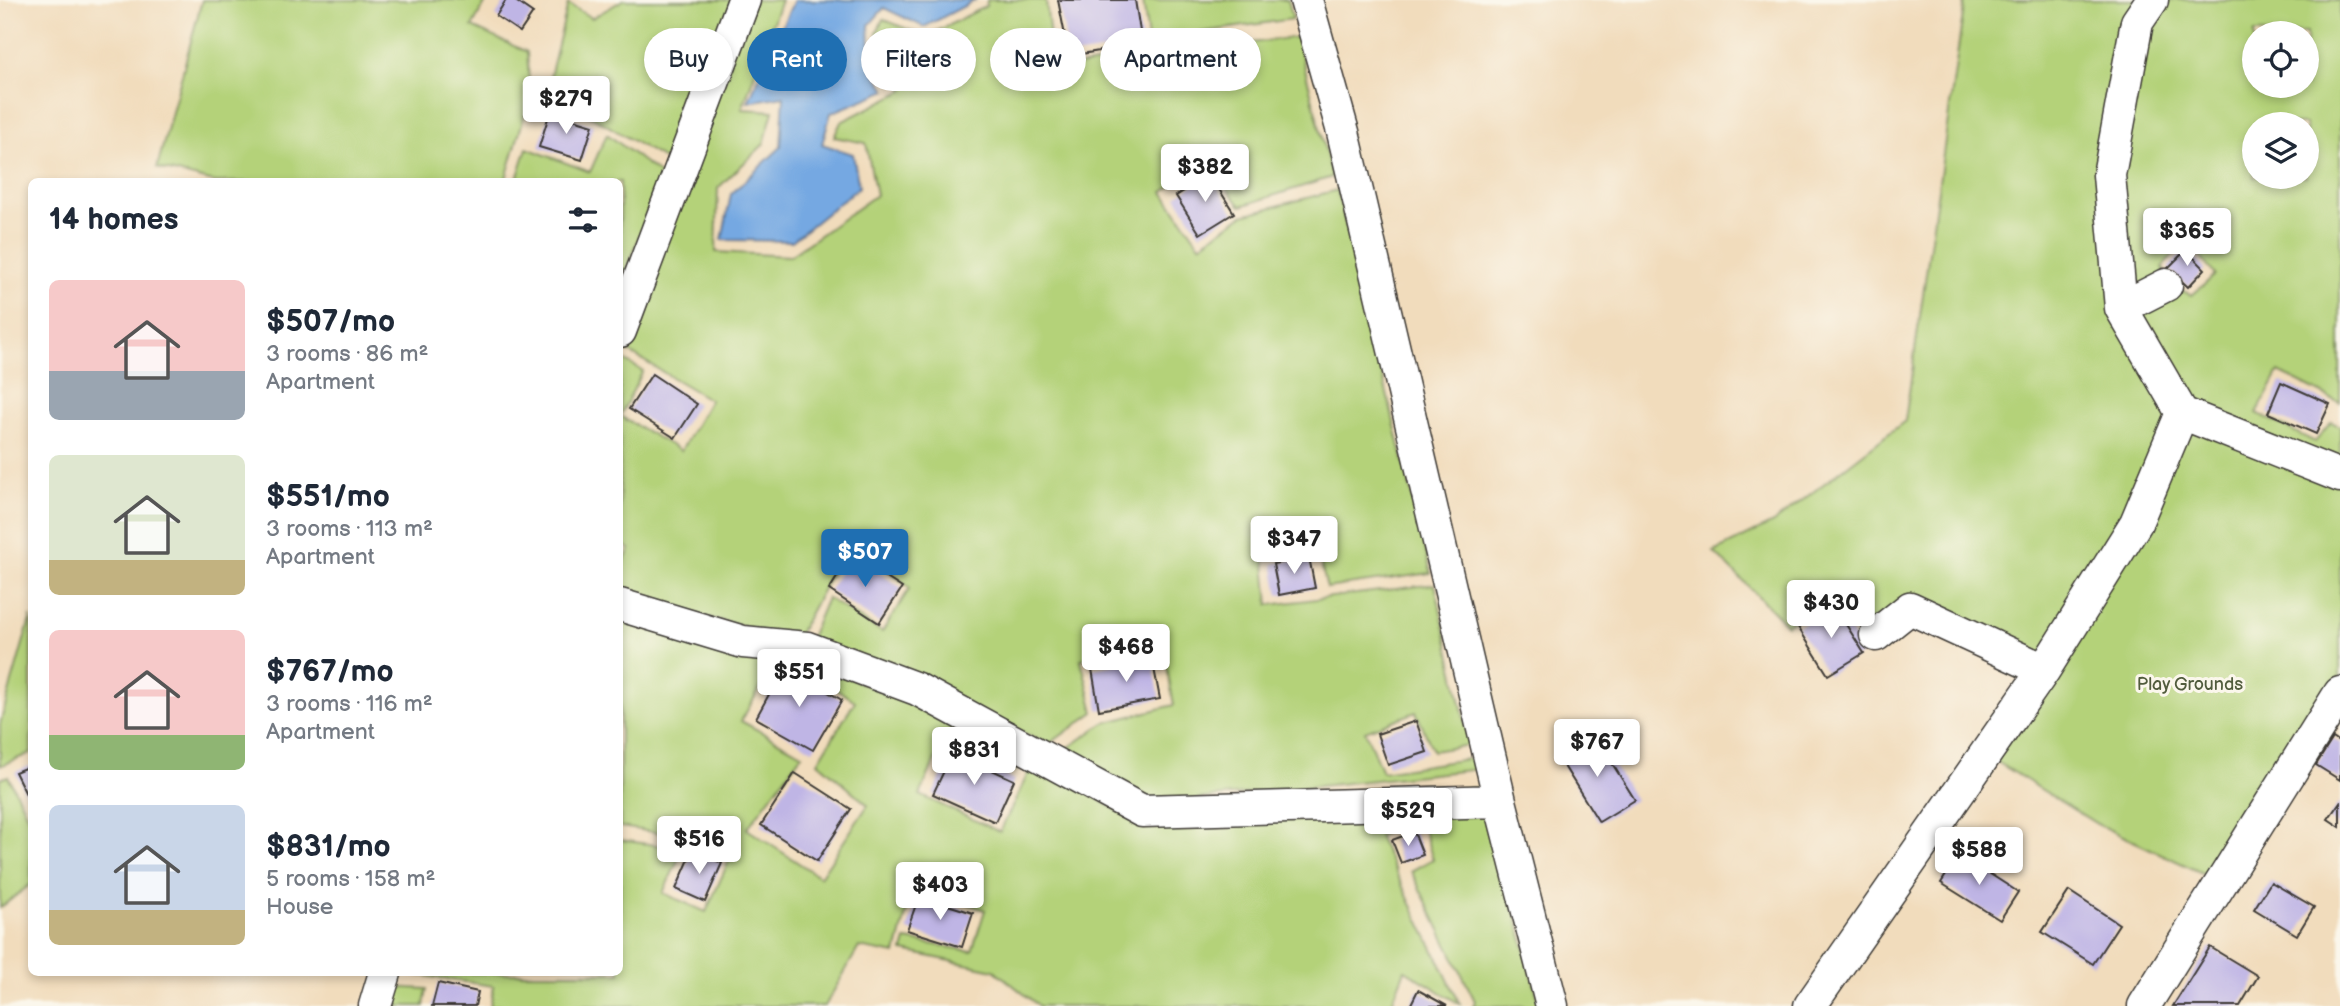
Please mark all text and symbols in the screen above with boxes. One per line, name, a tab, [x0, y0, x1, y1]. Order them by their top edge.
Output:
map controls	[2242, 21, 2319, 189]
button: locate	[2242, 21, 2319, 98]
chip: Buy	[644, 28, 733, 91]
chip: Rent	[747, 28, 847, 91]
chip: Filters	[861, 28, 976, 91]
chip: New	[990, 28, 1086, 91]
chip: Apartment	[1100, 28, 1261, 91]
pin: $279	[525, 76, 607, 136]
text: $279	[539, 85, 593, 113]
button: layers	[2242, 112, 2319, 189]
pin: $382	[1164, 144, 1246, 204]
text: $382	[1177, 153, 1233, 181]
icon: filters	[564, 201, 602, 239]
text: 14 homes	[49, 202, 178, 238]
pin: $365	[2146, 208, 2228, 268]
text: $365	[2159, 217, 2215, 245]
text: $507/mo	[266, 304, 395, 340]
icon: home	[105, 308, 189, 392]
text: 3 rooms · 86 m²	[266, 340, 428, 368]
text: Apartment	[266, 368, 375, 396]
text: $551/mo	[266, 479, 390, 515]
icon: home	[105, 483, 189, 567]
text: 3 rooms · 113 m²	[266, 515, 433, 543]
pin: $347	[1253, 516, 1335, 576]
text: $347	[1267, 525, 1321, 553]
pin: $507	[824, 530, 906, 589]
text: $507	[837, 538, 893, 566]
text: Apartment	[266, 543, 375, 571]
pin: $430	[1790, 580, 1872, 640]
text: $430	[1803, 589, 1859, 617]
pin: $468	[1085, 624, 1167, 684]
text: $468	[1098, 633, 1154, 661]
pin: $551	[758, 650, 840, 709]
text: $767/mo	[266, 654, 394, 690]
icon: home	[105, 658, 189, 742]
text: $551	[773, 658, 825, 686]
park label: Play Grounds	[2137, 674, 2243, 695]
text: 3 rooms · 116 m²	[266, 690, 433, 718]
text: Apartment	[266, 718, 375, 746]
pin: $767	[1556, 720, 1638, 779]
pin: $831	[933, 728, 1015, 787]
text: $767	[1570, 728, 1624, 756]
text: $831	[948, 736, 1000, 764]
pin: $529	[1367, 788, 1449, 848]
text: $529	[1380, 797, 1436, 825]
pin: $516	[658, 816, 740, 876]
text: $516	[673, 825, 725, 853]
pin: $588	[1938, 828, 2020, 887]
text: $831/mo	[266, 829, 391, 865]
icon: home	[105, 833, 189, 917]
text: $588	[1951, 836, 2007, 864]
pin: $403	[899, 862, 981, 922]
text: 5 rooms · 158 m²	[266, 865, 435, 893]
text: $403	[912, 871, 968, 899]
text: House	[266, 893, 333, 921]

